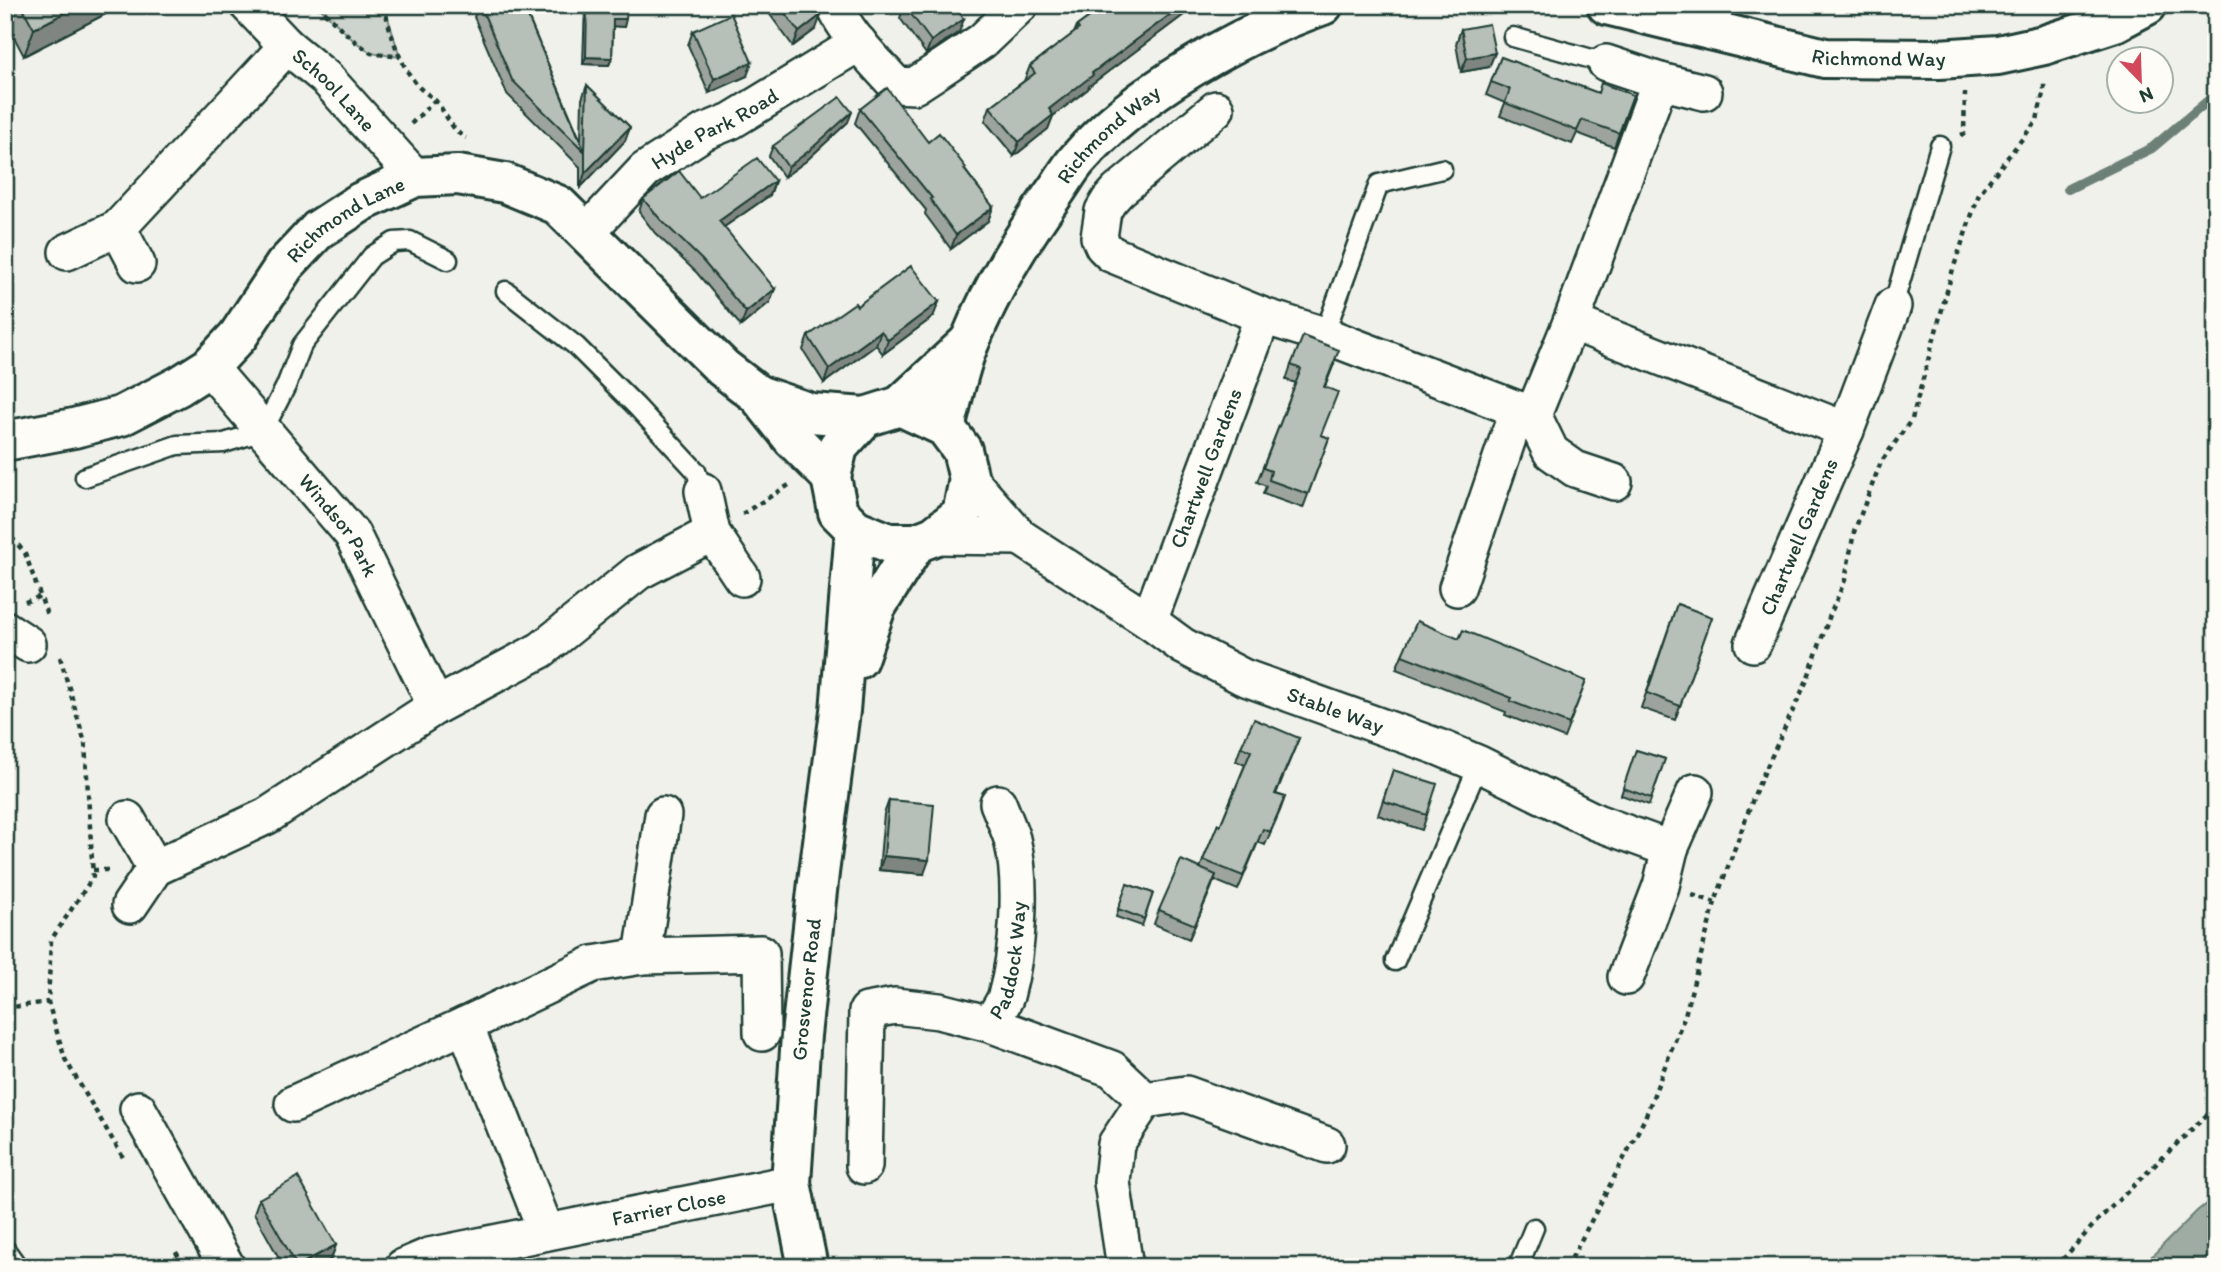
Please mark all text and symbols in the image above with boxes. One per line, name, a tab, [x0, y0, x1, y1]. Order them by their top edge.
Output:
street label: Richmond Way	[1809, 42, 1946, 71]
street label: School Lane	[287, 43, 381, 137]
north arrow	[2106, 46, 2176, 116]
street label: Richmond Way	[1051, 79, 1165, 188]
street label: Hyde Park Road	[646, 82, 783, 175]
text: N	[2136, 82, 2157, 108]
street label: Richmond Lane	[281, 171, 408, 268]
street label: Chartwell Gardens	[1164, 385, 1247, 552]
street label: Chartwell Gardens	[1754, 454, 1843, 619]
street label: Windsor Park	[294, 468, 384, 581]
street label: Stable Way	[1284, 681, 1387, 738]
street label: Paddock Way	[983, 901, 1030, 1024]
street label: Grosvenor Road	[786, 916, 826, 1061]
street label: Farrier Close	[610, 1183, 728, 1231]

